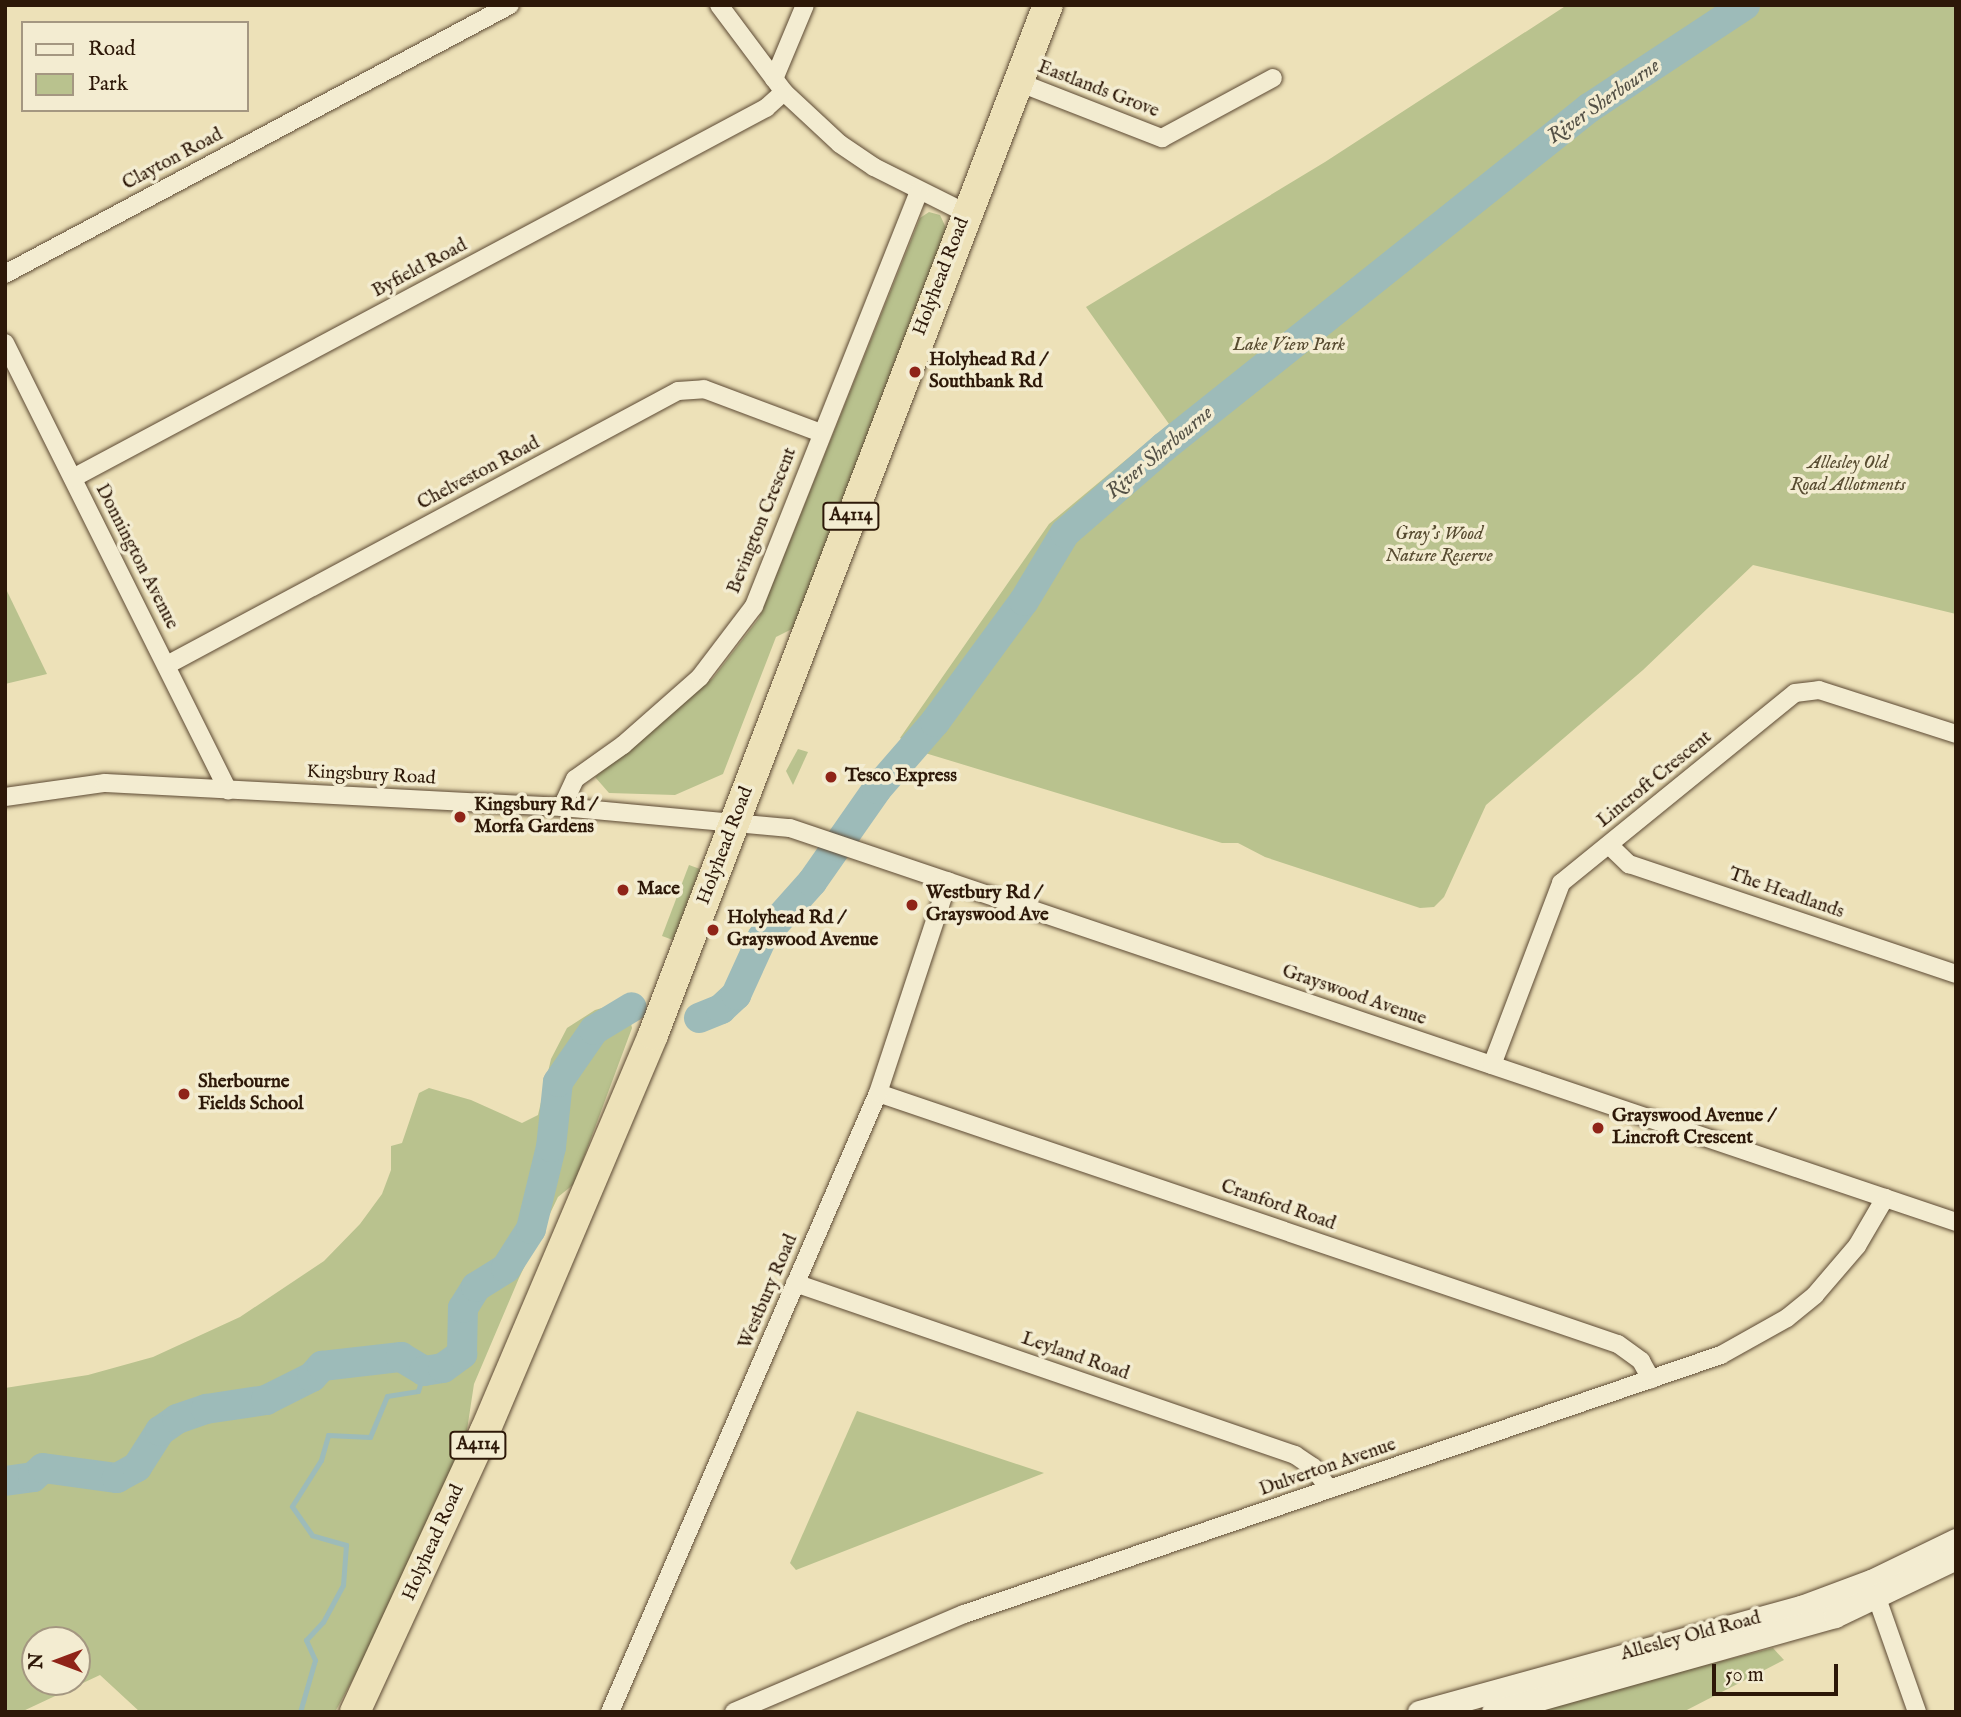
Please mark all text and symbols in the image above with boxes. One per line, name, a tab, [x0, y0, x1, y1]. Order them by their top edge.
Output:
legend	[21, 21, 248, 112]
text: Road	[88, 36, 135, 63]
water label: River Sherbourne	[1543, 54, 1665, 150]
street label: Eastlands Grove	[1034, 56, 1162, 124]
text: Park	[88, 71, 128, 98]
street label: Clayton Road	[119, 124, 227, 196]
street label: Holyhead Road	[909, 215, 975, 339]
street label: Byfield Road	[369, 235, 471, 303]
park label: Lake View Park	[1233, 335, 1345, 357]
place label: Holyhead Rd / Southbank Rd	[929, 350, 1046, 394]
marker: Holyhead Rd / Southbank Rd	[907, 364, 923, 380]
water label: River Sherbourne	[1102, 401, 1218, 505]
street label: Chelveston Road	[414, 432, 544, 516]
street label: Bevington Crescent	[723, 445, 803, 597]
park label: Allesley Old Road Allotments	[1790, 453, 1906, 497]
street label: Donnington Avenue	[89, 480, 183, 634]
road number: A4114	[821, 502, 881, 530]
park label: Gray's Wood Nature Reserve	[1385, 524, 1493, 568]
street label: Lincroft Crescent	[1593, 727, 1717, 833]
street label: Kingsbury Road	[306, 761, 436, 791]
place label: Tesco Express	[845, 766, 957, 788]
marker: Tesco Express	[823, 769, 839, 785]
street label: Holyhead Road	[693, 784, 759, 908]
place label: Kingsbury Rd / Morfa Gardens	[474, 795, 595, 839]
marker: Kingsbury Rd / Morfa Gardens	[452, 809, 468, 825]
street label: The Headlands	[1725, 864, 1847, 924]
place label: Mace	[637, 879, 680, 901]
marker: Mace	[615, 882, 631, 898]
place label: Westbury Rd / Grayswood Ave	[926, 883, 1049, 927]
marker: Westbury Rd / Grayswood Ave	[904, 897, 920, 913]
place label: Holyhead Rd / Grayswood Avenue	[727, 908, 878, 952]
marker: Holyhead Rd / Grayswood Avenue	[705, 922, 721, 938]
street label: Grayswood Avenue	[1279, 961, 1429, 1031]
place label: Sherbourne Fields School	[198, 1072, 303, 1116]
marker: Sherbourne Fields School	[176, 1086, 192, 1102]
place label: Grayswood Avenue / Lincroft Crescent	[1612, 1106, 1774, 1150]
marker: Grayswood Avenue / Lincroft Crescent	[1590, 1120, 1606, 1136]
street label: Cranford Road	[1218, 1176, 1338, 1236]
street label: Westbury Road	[735, 1231, 803, 1353]
street label: Leyland Road	[1018, 1328, 1132, 1386]
road number: A4114	[448, 1430, 508, 1460]
street label: Dulverton Avenue	[1257, 1434, 1399, 1502]
street label: Holyhead Road	[398, 1481, 470, 1605]
street label: Allesley Old Road	[1619, 1607, 1763, 1667]
north arrow	[21, 1626, 91, 1696]
scale bar	[1716, 1650, 1842, 1694]
text: N	[25, 1653, 49, 1669]
text: 50 m	[1725, 1662, 1764, 1689]

